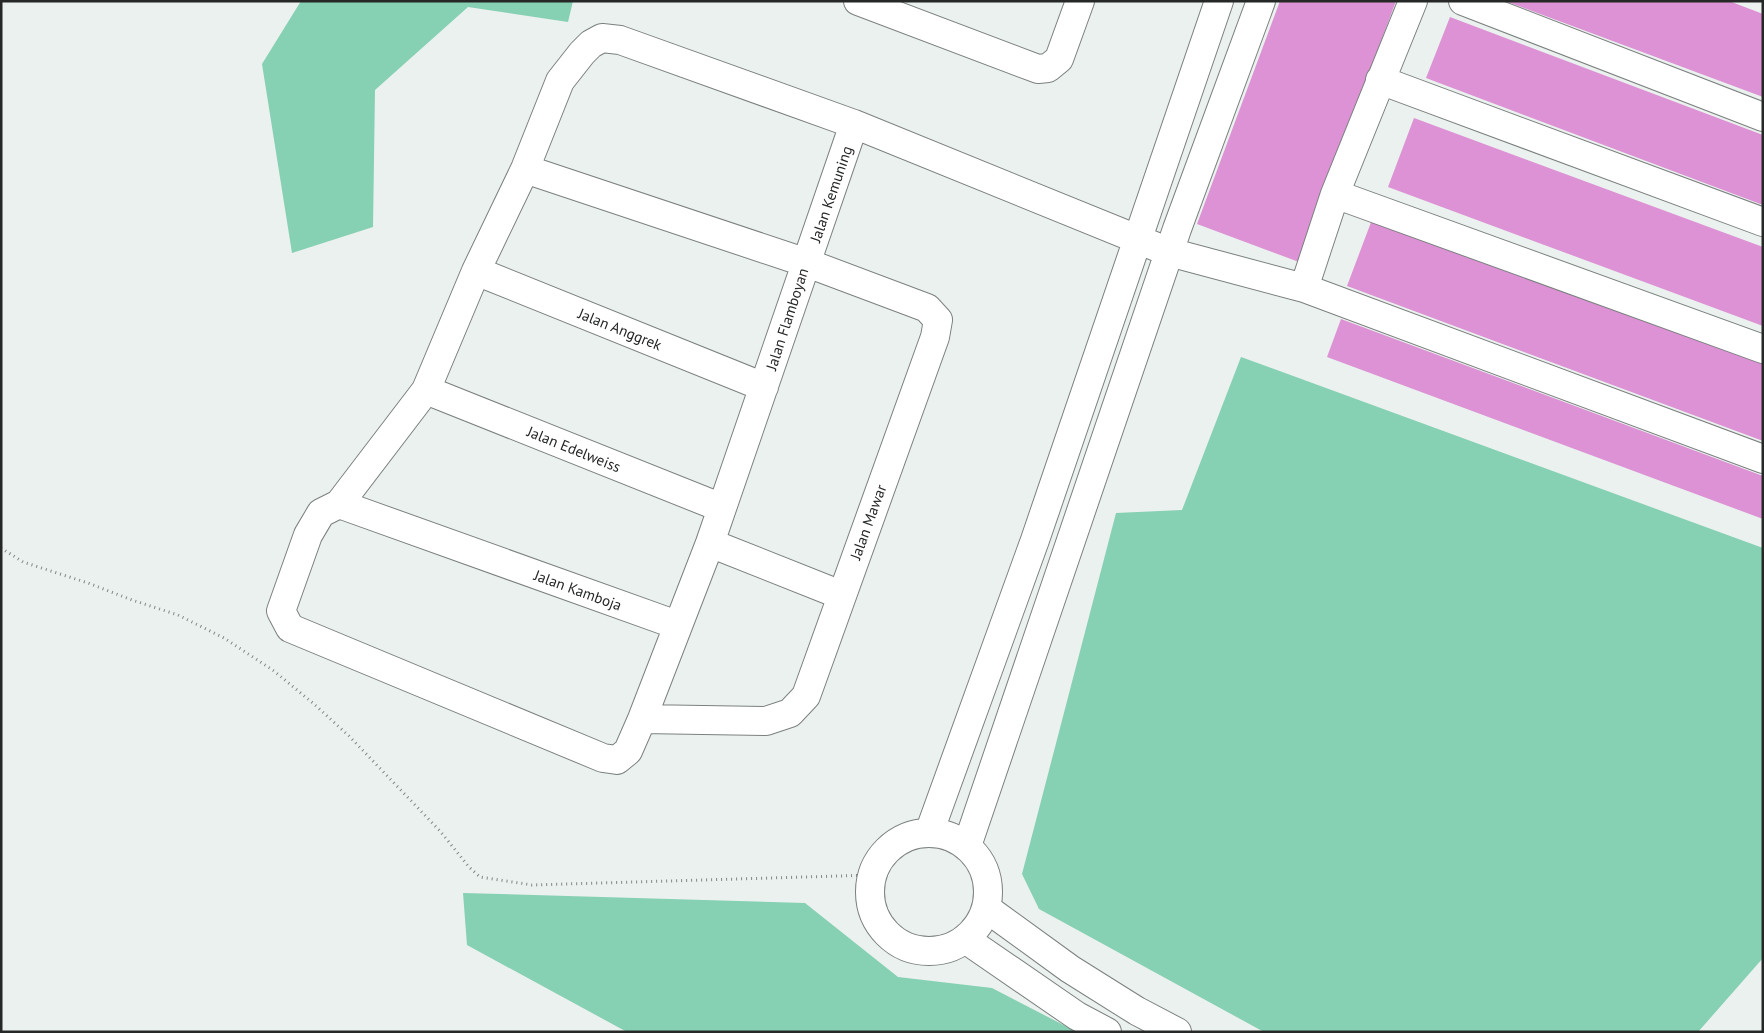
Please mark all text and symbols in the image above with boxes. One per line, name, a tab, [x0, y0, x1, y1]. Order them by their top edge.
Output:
street label: Jalan Kemuning	[805, 143, 856, 246]
street label: Jalan Flamboyan	[761, 266, 812, 373]
street label: Jalan Anggrek	[575, 303, 665, 355]
street label: Jalan Edelweiss	[524, 421, 623, 476]
street label: Jalan Mawar	[845, 482, 890, 563]
street label: Jalan Kamboja	[531, 565, 624, 615]

